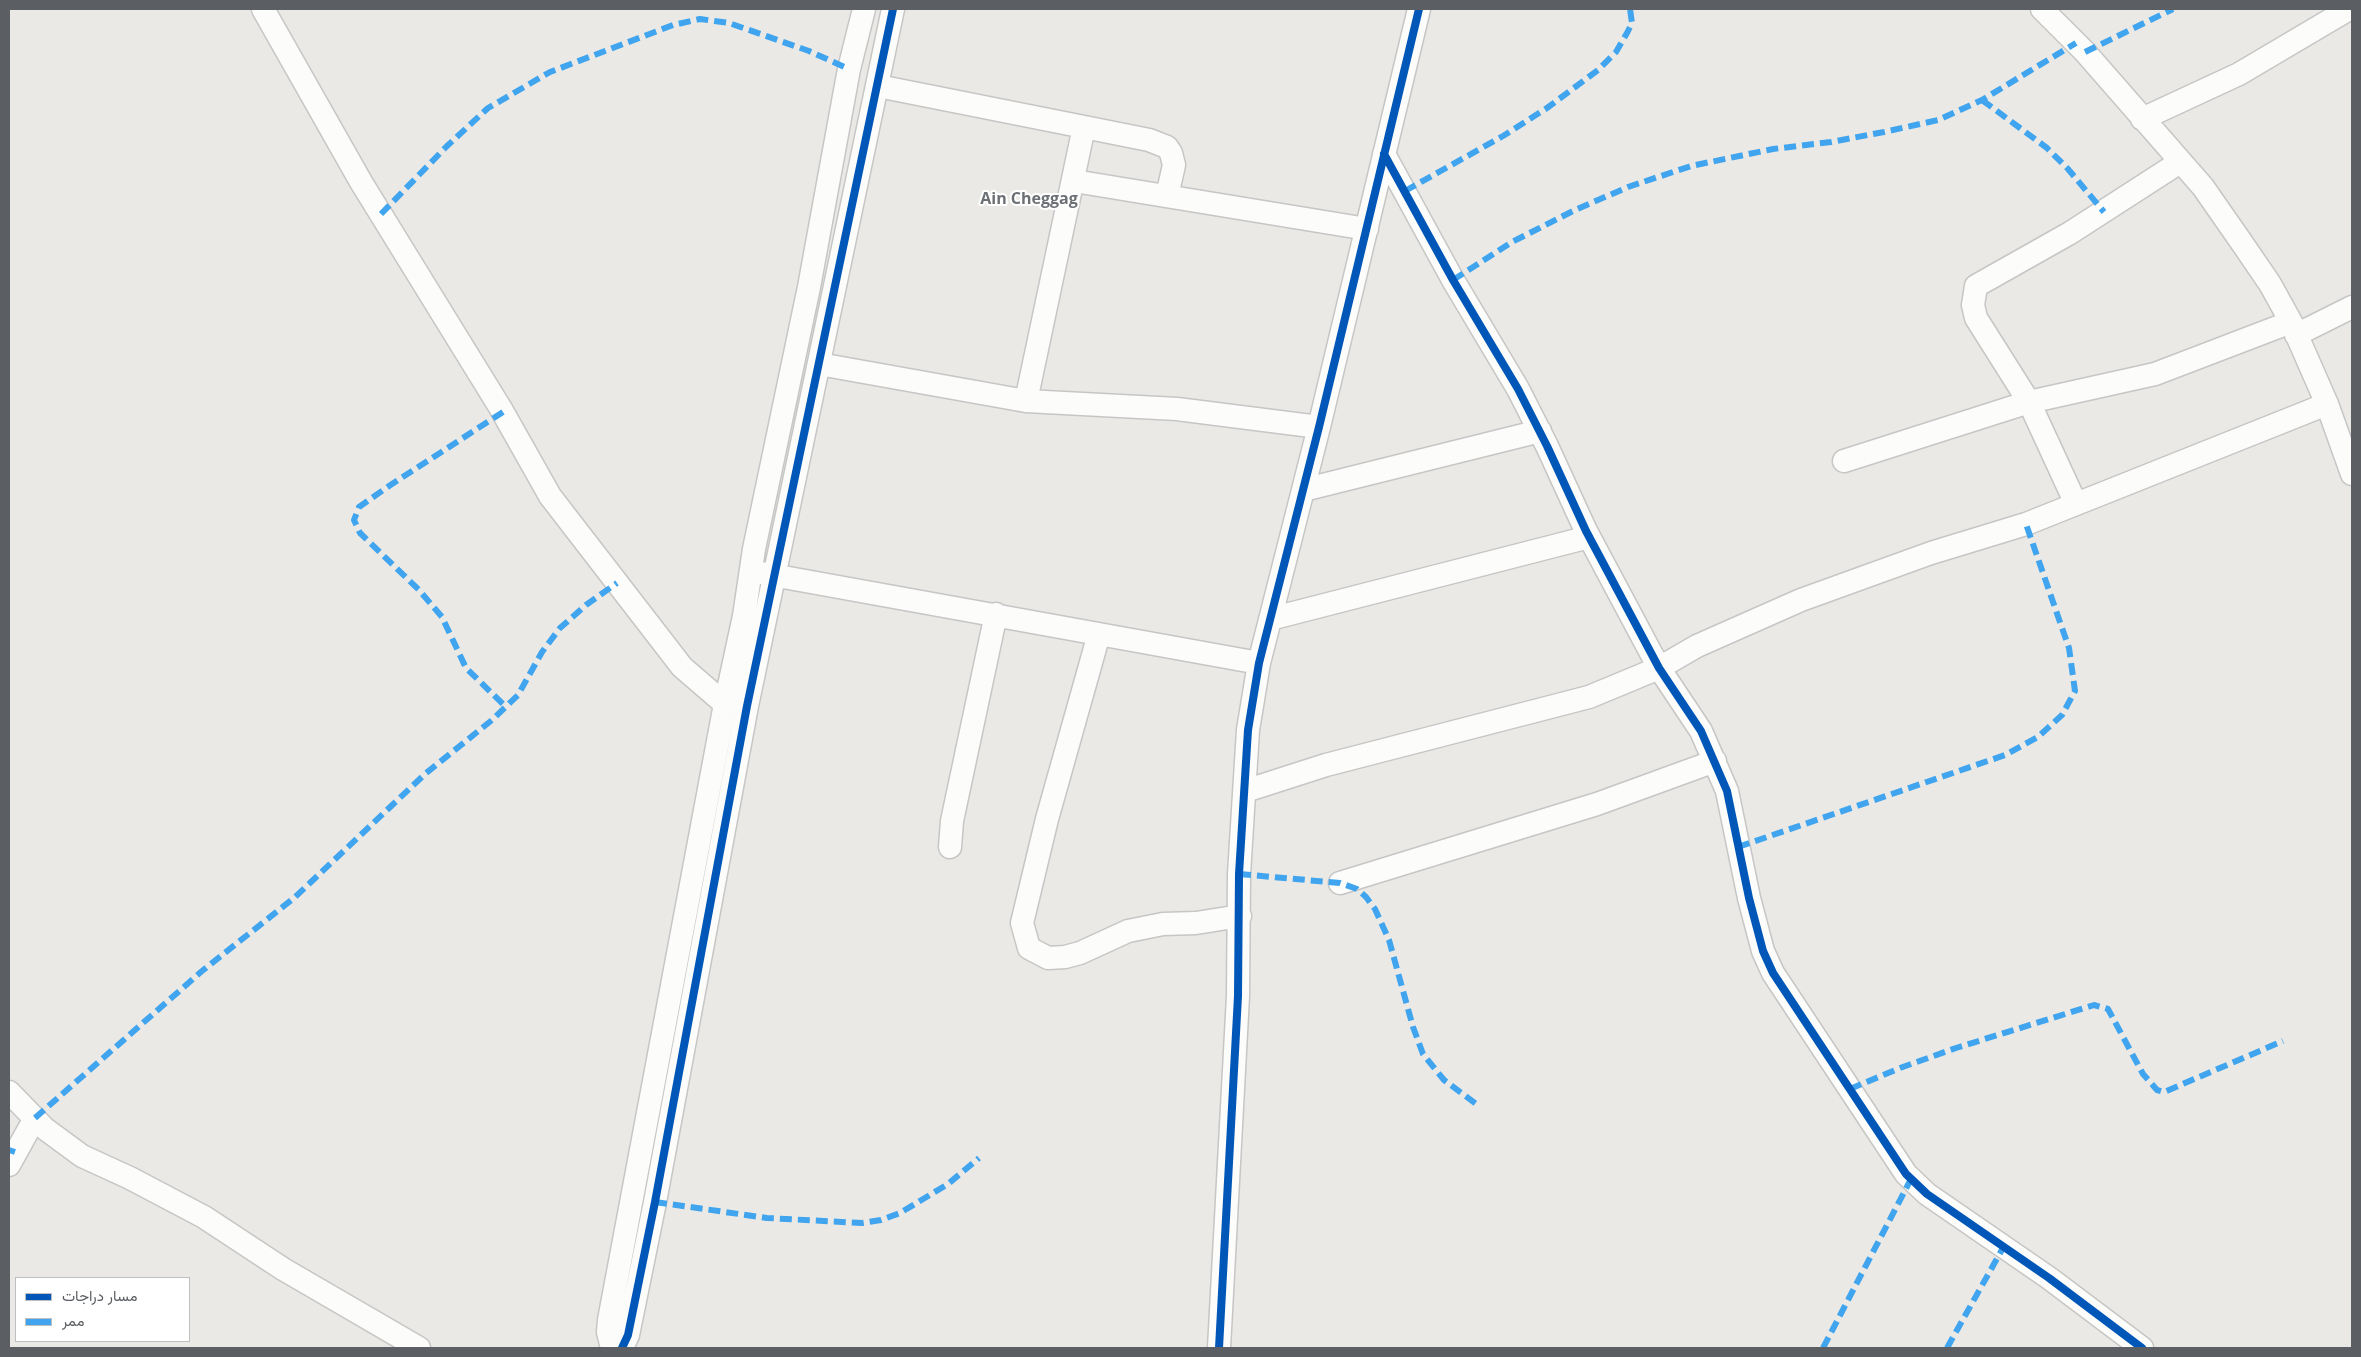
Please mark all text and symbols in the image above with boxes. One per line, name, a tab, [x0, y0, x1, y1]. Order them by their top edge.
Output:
district label: Ain Cheggag	[980, 189, 1078, 209]
legend	[15, 1277, 190, 1342]
text: مسار دراجات	[62, 1285, 137, 1305]
text: ممر	[62, 1310, 84, 1330]

